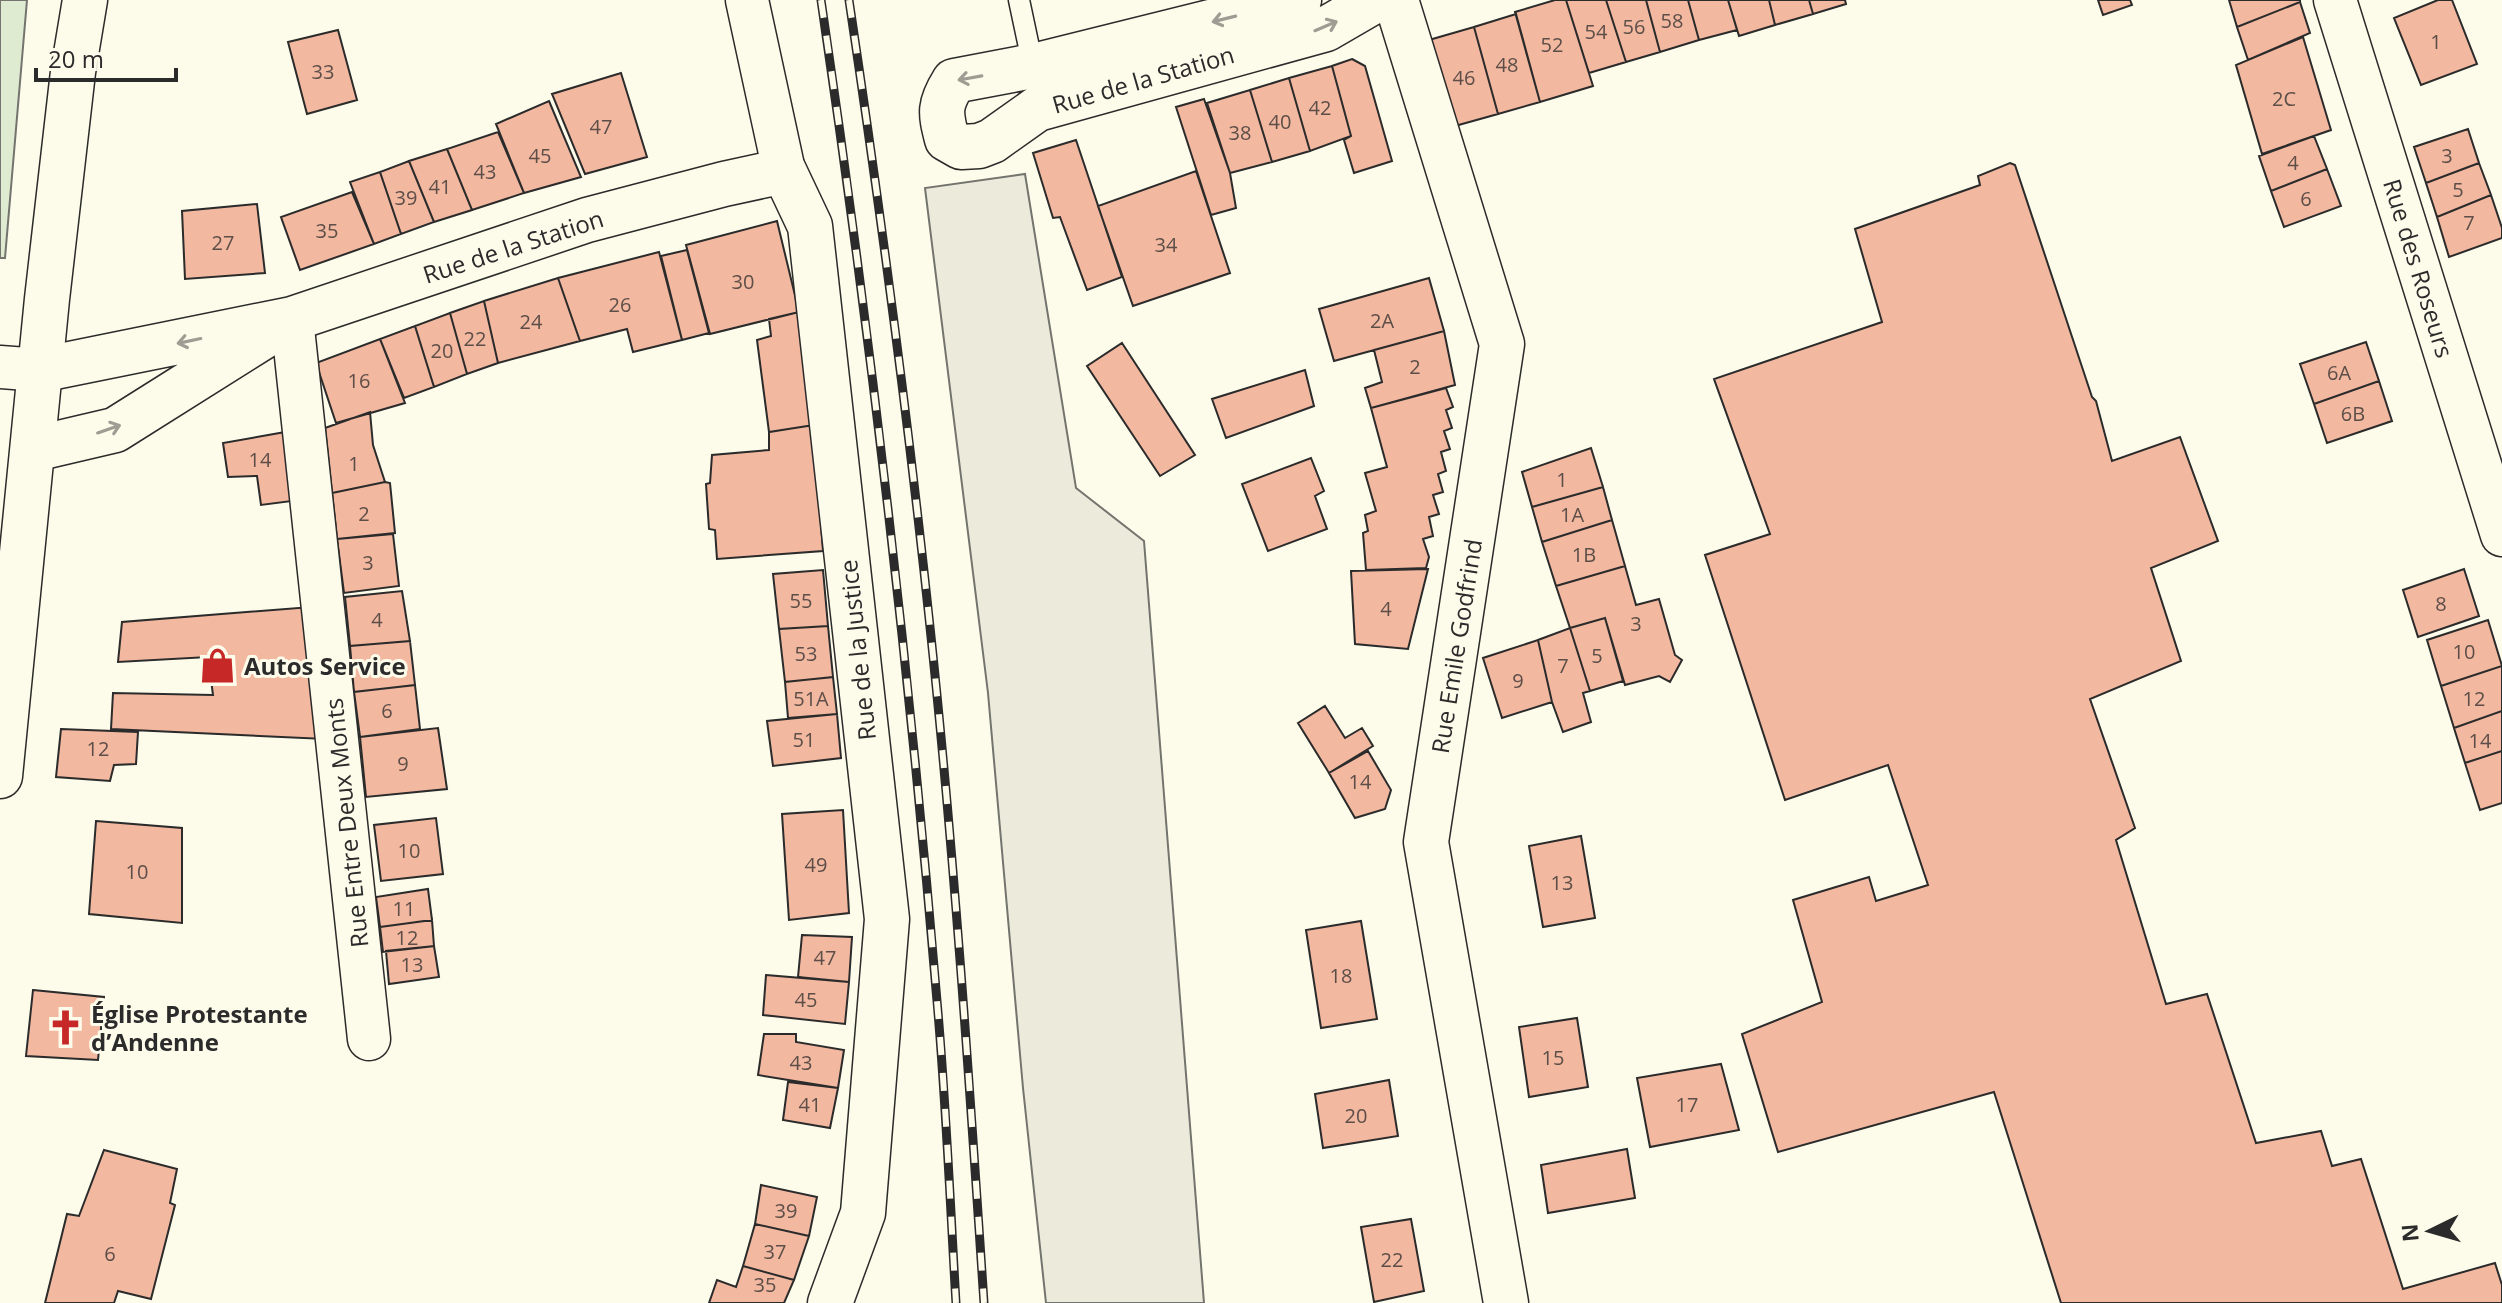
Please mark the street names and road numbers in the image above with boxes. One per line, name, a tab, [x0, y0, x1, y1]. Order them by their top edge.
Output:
street label: Rue de la Station	[1048, 37, 1238, 121]
street label: Rue des Roseurs	[2376, 175, 2462, 361]
street label: Rue de la Station	[418, 201, 608, 291]
street label: Rue Emile Godfrind	[1423, 536, 1489, 756]
street label: Rue de la Justice	[831, 558, 883, 742]
street label: Rue Entre Deux Monts	[316, 697, 376, 949]

